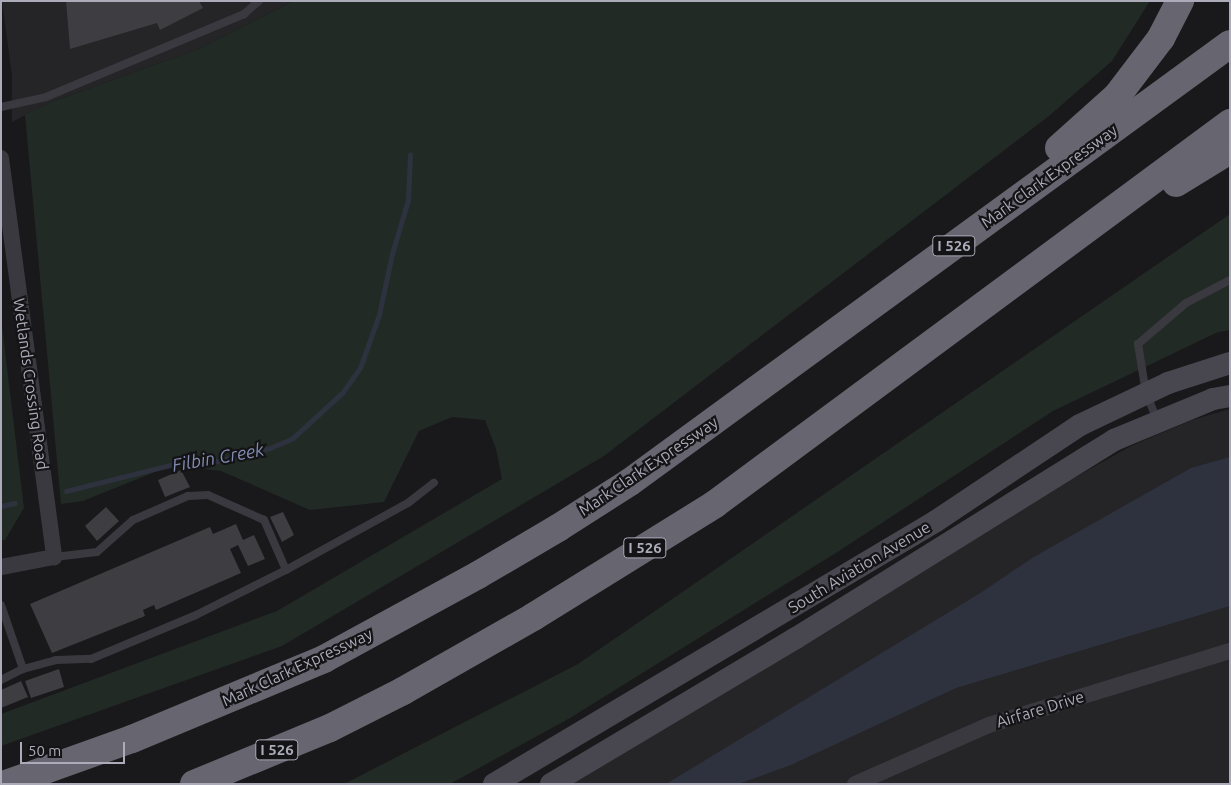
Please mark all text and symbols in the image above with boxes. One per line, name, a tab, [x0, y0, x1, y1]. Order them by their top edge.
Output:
street label: Mark Clark Expressway	[977, 120, 1121, 232]
road number: I 526	[932, 234, 976, 258]
street label: Wetlands Crossing Road	[9, 297, 53, 471]
street label: Mark Clark Expressway	[575, 412, 721, 520]
water label: Filbin Creek	[170, 438, 266, 476]
street label: South Aviation Avenue	[784, 517, 934, 617]
road number: I 526	[622, 536, 668, 560]
street label: Mark Clark Expressway	[219, 624, 375, 710]
street label: Airfare Drive	[994, 687, 1086, 731]
scale bar	[22, 732, 128, 764]
road number: I 526	[254, 738, 300, 762]
text: 50 m	[28, 742, 61, 759]

